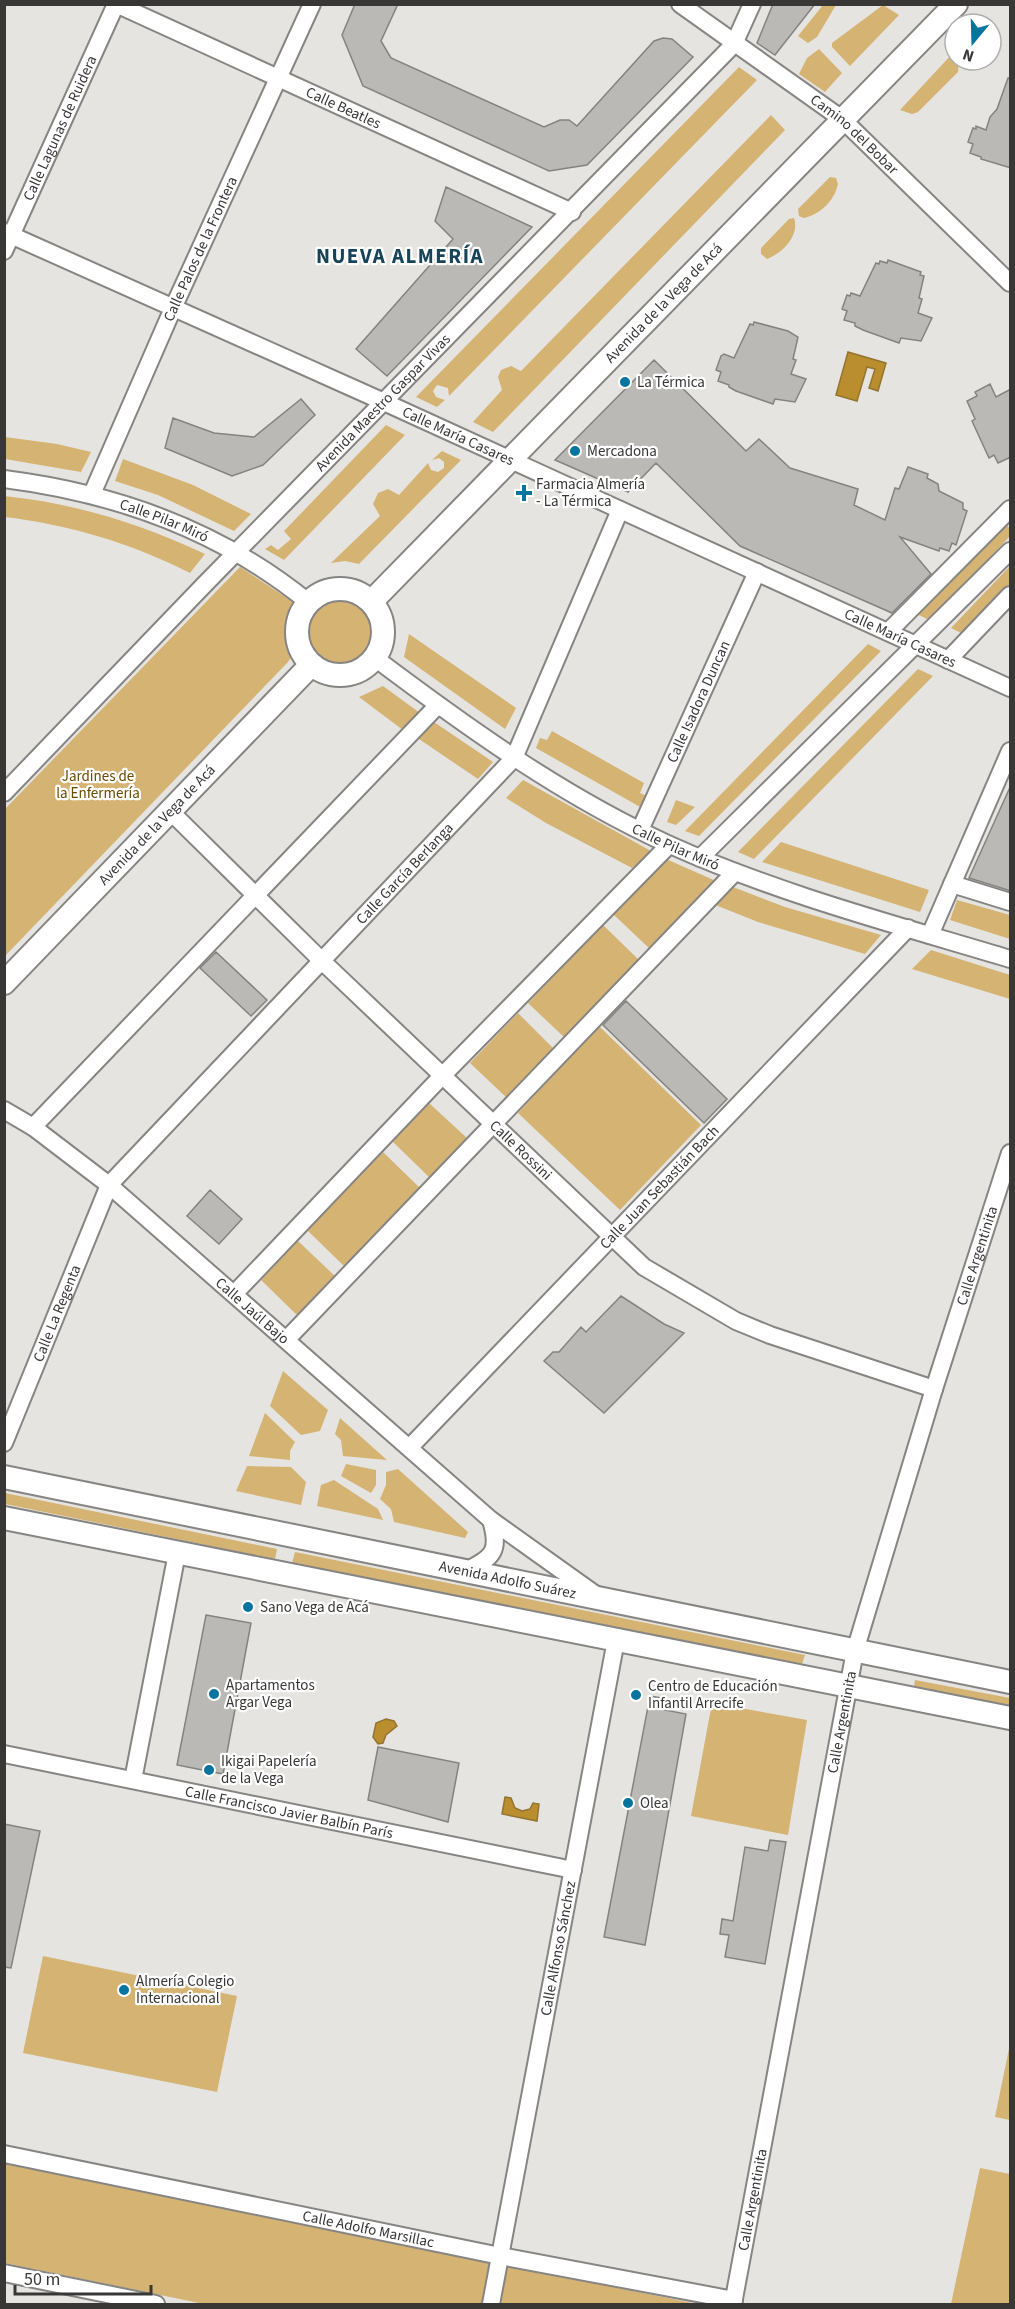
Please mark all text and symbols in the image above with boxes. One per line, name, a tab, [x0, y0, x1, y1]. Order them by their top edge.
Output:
north arrow	[943, 12, 1003, 72]
text: N	[960, 43, 977, 67]
street label: Calle Lagunas de Ruidera	[18, 52, 102, 204]
street label: Calle Beatles	[302, 82, 384, 134]
street label: Camino del Bobar	[806, 90, 903, 180]
street label: Calle Palos de la Frontera	[159, 173, 243, 325]
street label: Avenida de la Vega de Acá	[600, 239, 728, 368]
district label: NUEVA ALMERÍA	[316, 241, 484, 271]
street label: Avenida Maestro Gaspar Vivas	[311, 329, 456, 477]
place label: La Térmica	[637, 372, 705, 393]
marker: La Térmica	[618, 375, 632, 389]
street label: Calle María Casares	[399, 402, 518, 471]
place label: Mercadona	[587, 441, 657, 462]
marker: Mercadona	[568, 444, 582, 458]
place label: Farmacia Almería - La Térmica	[536, 474, 645, 512]
marker: Farmacia Almería - La Térmica	[517, 486, 531, 500]
street label: Calle Pilar Miró	[117, 494, 212, 548]
street label: Calle María Casares	[841, 604, 960, 673]
street label: Calle Isadora Duncan	[662, 637, 736, 766]
street label: Avenida de la Vega de Acá	[94, 760, 220, 890]
park label: Jardines de la Enfermería	[56, 766, 140, 804]
street label: Calle García Berlanga	[351, 818, 458, 929]
street label: Calle Pilar Miró	[628, 818, 723, 876]
street label: Calle Rossini	[485, 1116, 556, 1185]
street label: Calle Juan Sebastián Bach	[595, 1121, 724, 1254]
street label: Calle Argentinita	[952, 1203, 1003, 1308]
street label: Calle La Regenta	[28, 1262, 86, 1365]
street label: Calle Jaúl Bajo	[210, 1273, 294, 1349]
street label: Avenida Adolfo Suárez	[437, 1556, 578, 1604]
place label: Sano Vega de Acá	[260, 1597, 369, 1618]
marker: Sano Vega de Acá	[241, 1600, 255, 1614]
street label: Calle Argentinita	[822, 1669, 862, 1775]
place label: Apartamentos Argar Vega	[226, 1675, 315, 1713]
place label: Centro de Educación Infantil Arrecife	[648, 1676, 778, 1714]
marker: Apartamentos Argar Vega	[207, 1687, 221, 1701]
marker: Centro de Educación Infantil Arrecife	[629, 1688, 643, 1702]
place label: Ikigai Papelería de la Vega	[221, 1751, 317, 1789]
marker: Ikigai Papelería de la Vega	[202, 1763, 216, 1777]
street label: Calle Francisco Javier Balbín París	[183, 1781, 395, 1844]
place label: Olea	[640, 1793, 669, 1814]
marker: Olea	[621, 1796, 635, 1810]
street label: Calle Alfonso Sánchez	[535, 1879, 581, 2018]
place label: Almería Colegio Internacional	[136, 1971, 235, 2009]
marker: Almería Colegio Internacional	[117, 1983, 131, 1997]
street label: Calle Argentinita	[733, 2147, 773, 2253]
street label: Calle Adolfo Marsillac	[301, 2206, 436, 2253]
scale bar	[15, 2258, 152, 2296]
text: 50 m	[24, 2267, 60, 2292]

